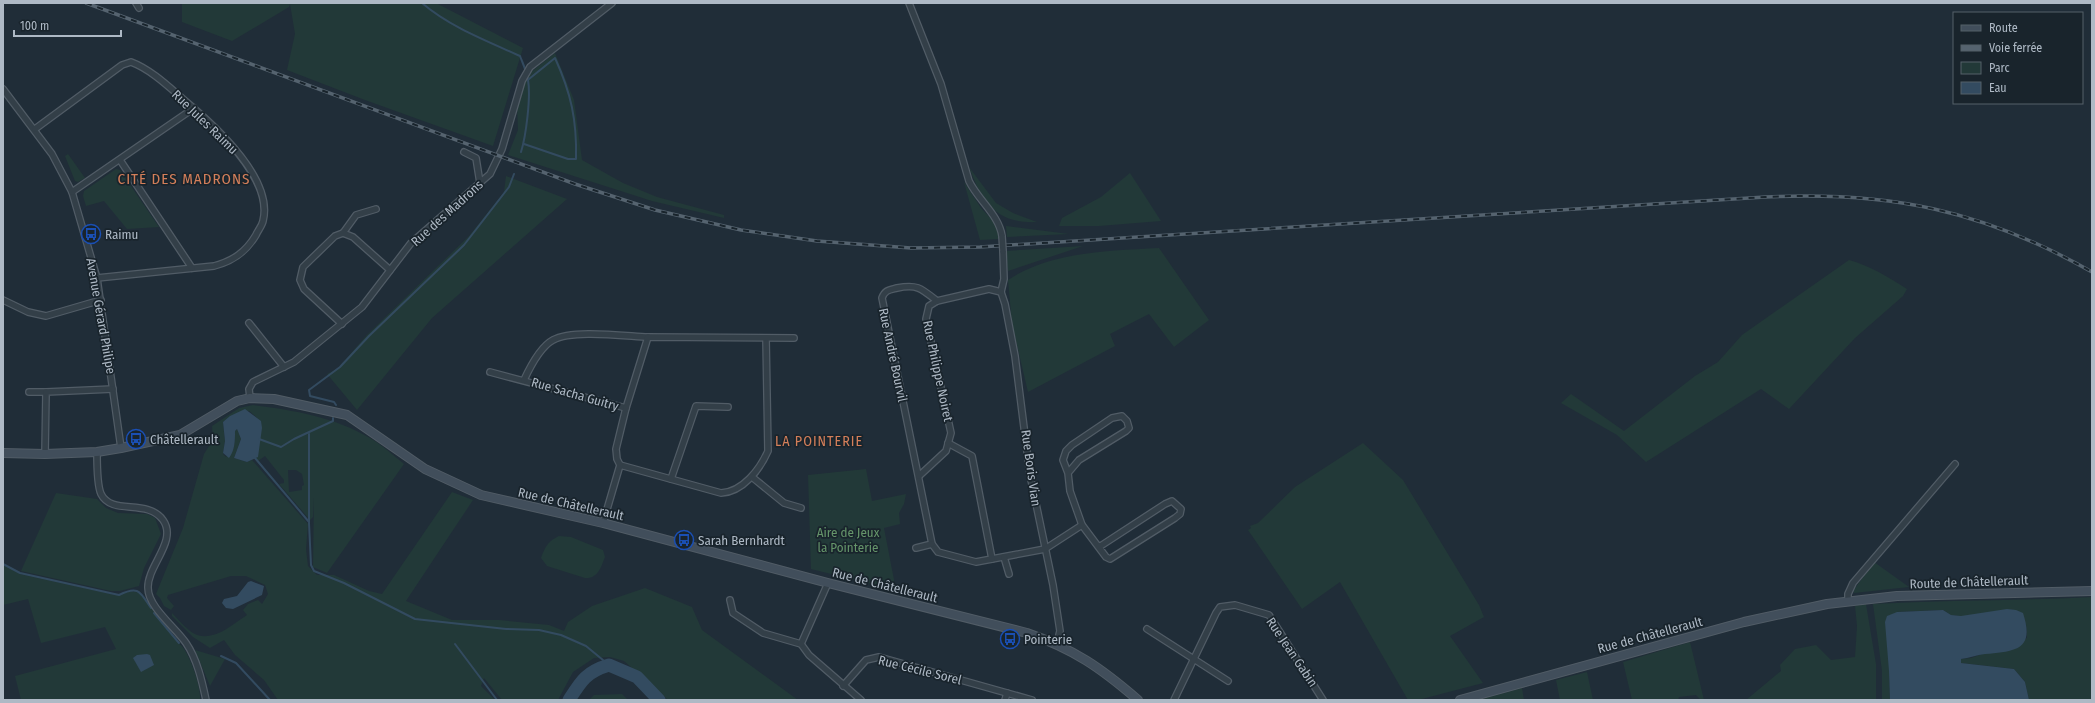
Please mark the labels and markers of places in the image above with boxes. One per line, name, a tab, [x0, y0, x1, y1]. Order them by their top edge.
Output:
bus stop icon: Raimu	[80, 223, 102, 245]
place label: Raimu	[105, 227, 138, 242]
bus stop icon: Châtellerault	[125, 428, 147, 450]
place label: Châtellerault	[150, 432, 219, 447]
bus stop icon: Sarah Bernhardt	[673, 529, 695, 551]
place label: Sarah Bernhardt	[698, 533, 786, 548]
bus stop icon: Pointerie	[999, 628, 1021, 650]
place label: Pointerie	[1024, 632, 1072, 647]

